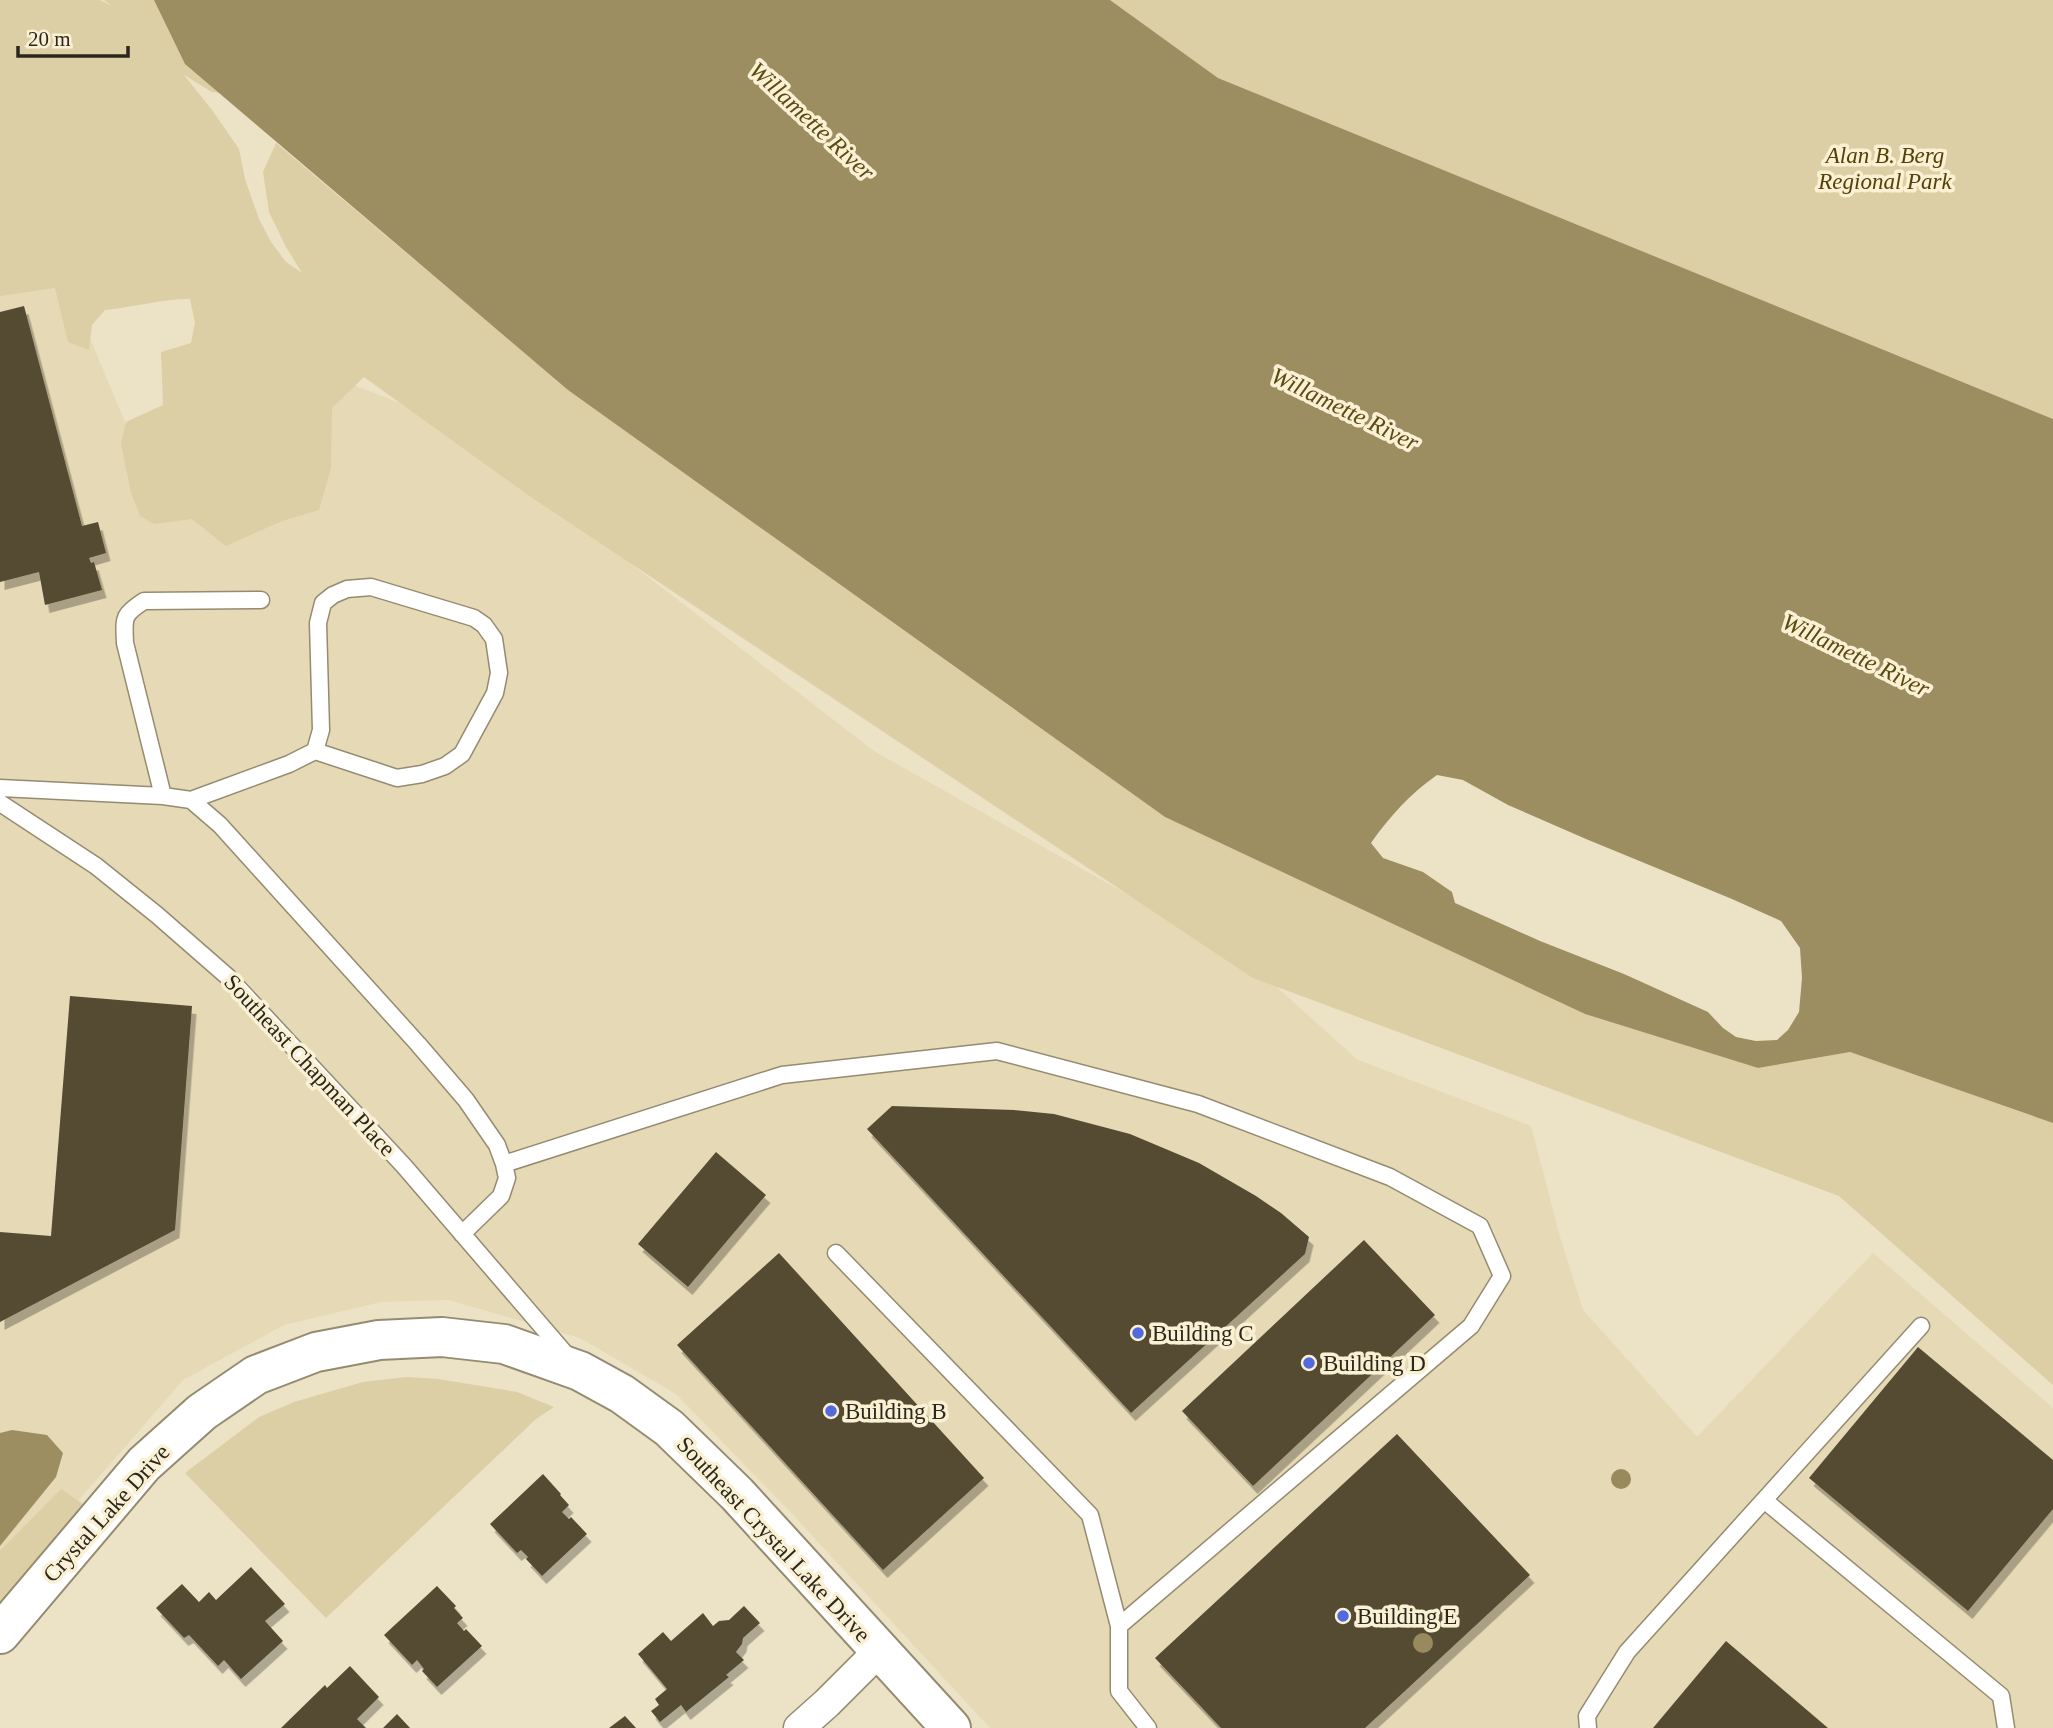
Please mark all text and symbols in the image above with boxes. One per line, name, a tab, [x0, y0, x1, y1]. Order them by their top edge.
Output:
scale bar	[18, 14, 128, 58]
text: 20 m	[28, 27, 71, 51]
water label: Willamette River	[744, 57, 880, 186]
park label: Alan B. Berg Regional Park	[1817, 143, 1953, 194]
water label: Willamette River	[1267, 362, 1423, 456]
water label: Willamette River	[1778, 608, 1934, 702]
street label: Southeast Chapman Place	[219, 969, 400, 1161]
place label: Building C	[1152, 1321, 1254, 1346]
marker: Building C	[1130, 1325, 1146, 1341]
place label: Building D	[1323, 1351, 1426, 1376]
marker: Building D	[1301, 1355, 1317, 1371]
place label: Building B	[845, 1399, 947, 1424]
marker: Building B	[823, 1403, 839, 1419]
street label: Southeast Crystal Lake Drive	[672, 1432, 875, 1647]
street label: Crystal Lake Drive	[38, 1439, 175, 1587]
place label: Building E	[1357, 1604, 1457, 1629]
marker: Building E	[1335, 1608, 1351, 1624]

